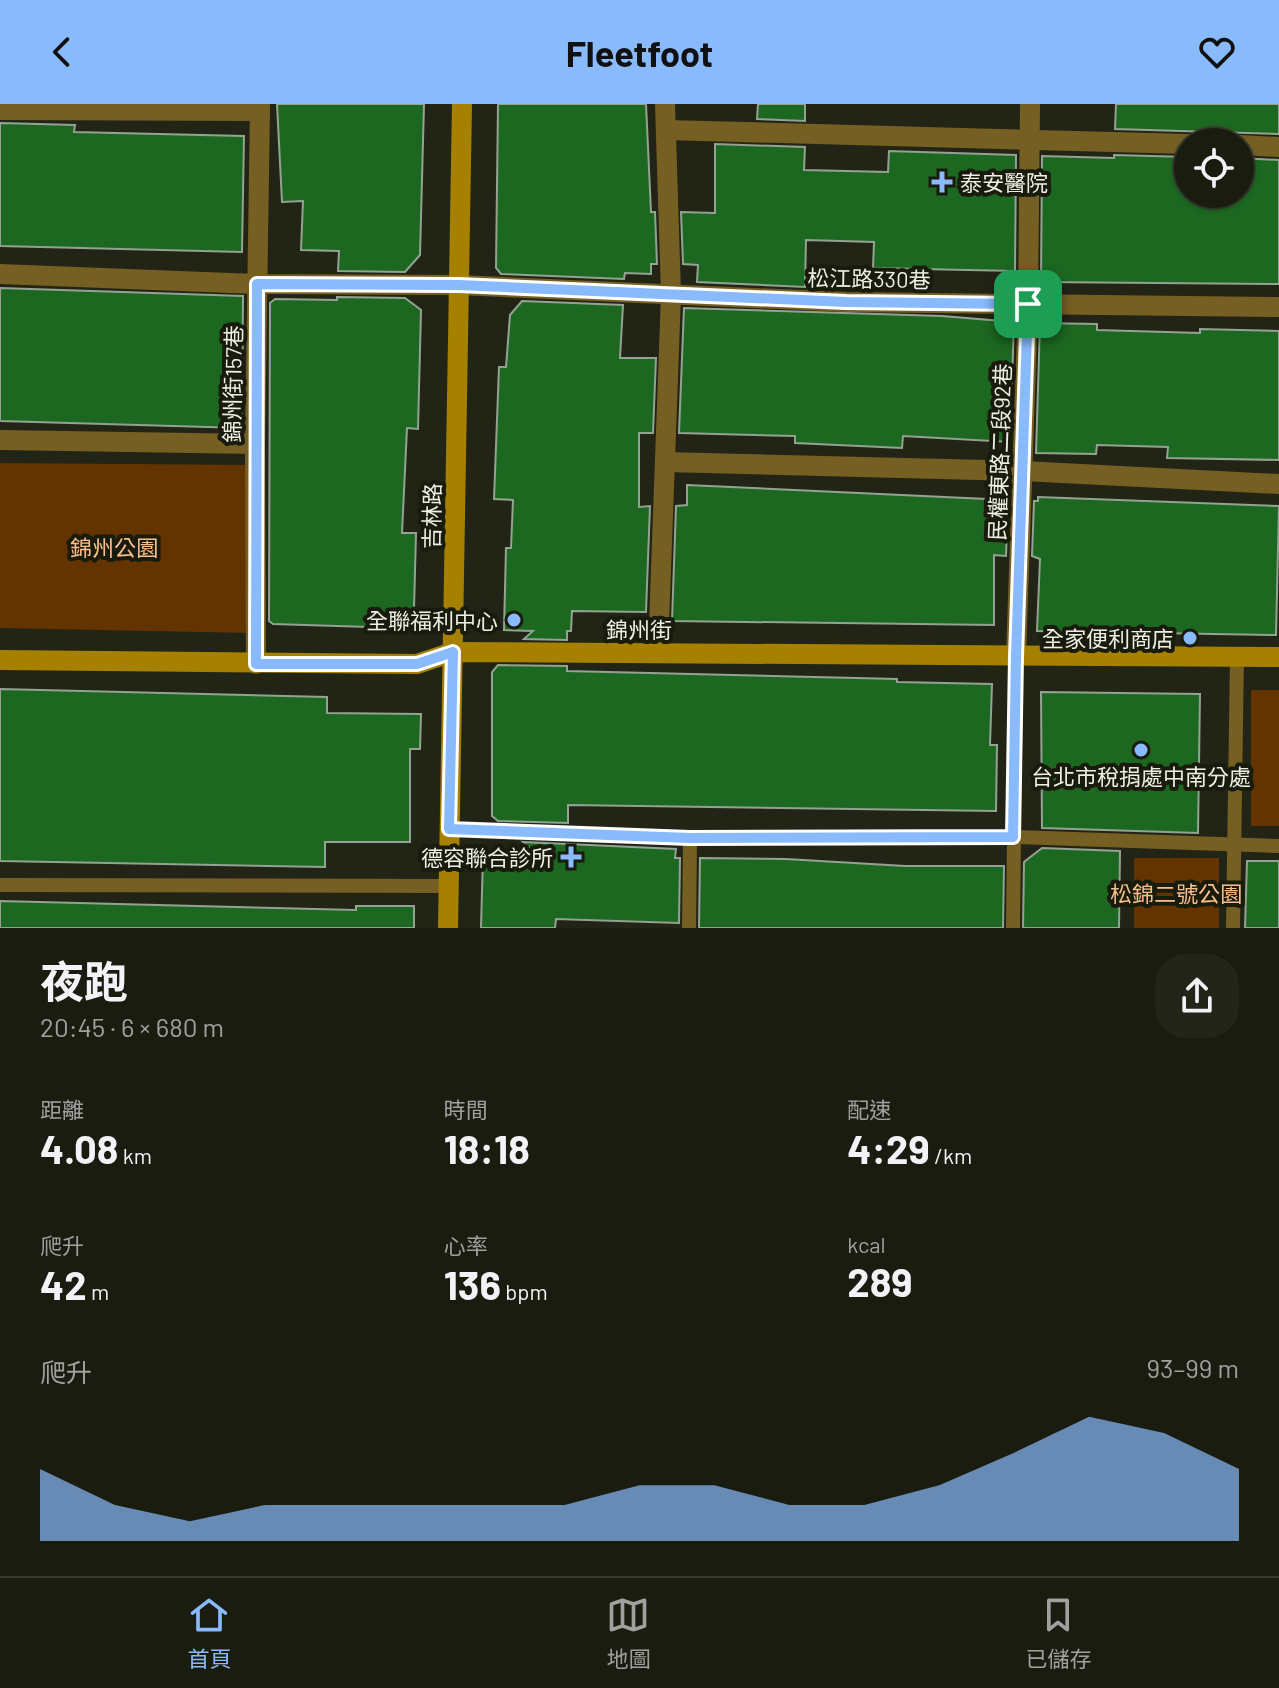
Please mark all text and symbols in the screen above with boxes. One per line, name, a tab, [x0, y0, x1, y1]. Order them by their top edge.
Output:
icon: back	[40, 30, 84, 74]
icon: heart	[1195, 30, 1239, 74]
text: Fleetfoot	[566, 31, 713, 74]
map controls	[1174, 128, 1254, 208]
button: locate	[1174, 128, 1254, 208]
place label: 泰安醫院	[960, 169, 1048, 195]
marker: 泰安醫院	[931, 171, 953, 193]
street label: 松江路330巷	[807, 264, 931, 292]
pin	[994, 270, 1062, 338]
icon: arrive	[1006, 282, 1050, 326]
street label: 錦州街157巷	[218, 325, 246, 443]
street label: 民權東路二段92巷	[983, 363, 1015, 541]
street label: 吉林路	[417, 483, 445, 549]
park label: 錦州公園	[70, 534, 158, 560]
place label: 全聯福利中心	[366, 607, 498, 633]
marker: 全聯福利中心	[505, 611, 523, 629]
street label: 錦州街	[606, 616, 672, 642]
place label: 全家便利商店	[1042, 625, 1174, 651]
marker: 全家便利商店	[1181, 629, 1199, 647]
marker: 台北市稅捐處中南分處	[1132, 741, 1150, 759]
place label: 台北市稅捐處中南分處	[1031, 763, 1251, 789]
place label: 德容聯合診所	[421, 844, 553, 870]
marker: 德容聯合診所	[560, 846, 582, 868]
park label: 松錦二號公園	[1110, 880, 1242, 906]
text: 夜跑	[40, 954, 128, 1007]
button: share	[1155, 954, 1239, 1038]
text: 20:45 · 6 × 680 m	[40, 1011, 224, 1042]
text: 距離	[40, 1096, 84, 1122]
text: 時間	[444, 1096, 488, 1122]
text: 配速	[847, 1096, 891, 1122]
text: 4.08	[40, 1124, 118, 1172]
text: 18:18	[444, 1124, 530, 1172]
text: 4:29	[847, 1124, 930, 1172]
text: km	[118, 1142, 152, 1168]
text: /km	[930, 1142, 972, 1168]
text: kcal	[847, 1231, 886, 1257]
text: 爬升	[40, 1232, 84, 1258]
text: 心率	[444, 1232, 488, 1258]
text: 289	[847, 1257, 913, 1305]
text: 42	[40, 1260, 87, 1308]
text: 136	[444, 1260, 501, 1308]
text: m	[87, 1278, 109, 1304]
text: bpm	[501, 1278, 548, 1304]
text: 93–99 m	[1147, 1352, 1239, 1383]
text: 爬升	[40, 1356, 92, 1387]
tab: 首頁	[187, 1593, 232, 1673]
tab: 地圖	[606, 1593, 651, 1673]
tab: 已儲存	[1025, 1593, 1092, 1673]

